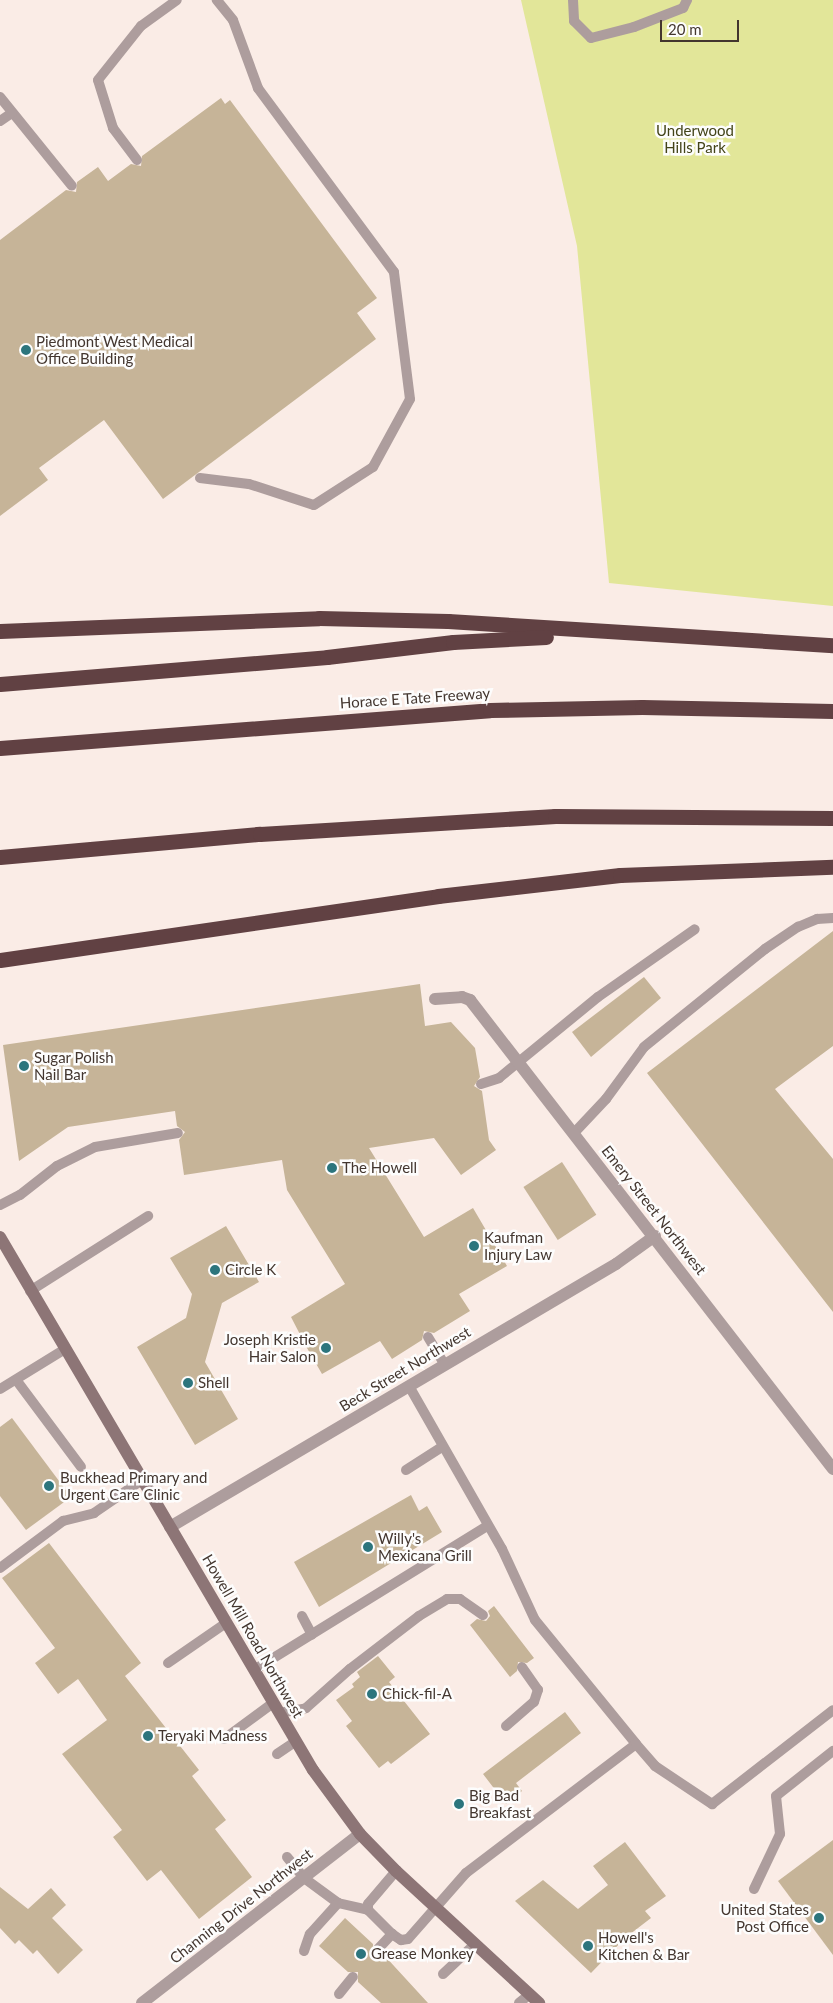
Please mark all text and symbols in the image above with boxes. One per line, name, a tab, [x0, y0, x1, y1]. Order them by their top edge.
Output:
scale bar	[663, 10, 742, 42]
text: 20 m	[668, 20, 702, 38]
park label: Underwood Hills Park	[656, 121, 734, 156]
place label: Piedmont West Medical Office Building	[36, 332, 193, 367]
marker: Piedmont West Medical Office Building	[20, 344, 32, 356]
street label: Horace E Tate Freeway	[339, 684, 491, 712]
place label: Sugar Polish Nail Bar	[34, 1048, 114, 1083]
marker: Sugar Polish Nail Bar	[18, 1060, 30, 1072]
street label: Emery Street Northwest	[598, 1142, 710, 1278]
place label: The Howell	[342, 1159, 417, 1177]
marker: The Howell	[326, 1162, 338, 1174]
place label: Kaufman Injury Law	[484, 1228, 552, 1263]
marker: Kaufman Injury Law	[468, 1240, 480, 1252]
place label: Circle K	[225, 1261, 276, 1279]
marker: Circle K	[209, 1264, 221, 1276]
street label: Beck Street Northwest	[336, 1323, 474, 1415]
place label: Joseph Kristie Hair Salon	[224, 1330, 316, 1365]
marker: Joseph Kristie Hair Salon	[320, 1342, 332, 1354]
place label: Shell	[198, 1374, 229, 1392]
marker: Shell	[182, 1377, 194, 1389]
place label: Buckhead Primary and Urgent Care Clinic	[60, 1468, 208, 1503]
marker: Buckhead Primary and Urgent Care Clinic	[42, 1479, 56, 1493]
place label: Willy's Mexicana Grill	[378, 1529, 472, 1564]
marker: Willy's Mexicana Grill	[362, 1541, 374, 1553]
street label: Howell Mill Road Northwest	[199, 1551, 307, 1721]
place label: Chick-fil-A	[382, 1685, 452, 1703]
marker: Chick-fil-A	[366, 1688, 378, 1700]
place label: Teryaki Madness	[158, 1727, 267, 1745]
marker: Teryaki Madness	[142, 1730, 154, 1742]
place label: Big Bad Breakfast	[469, 1786, 531, 1821]
marker: Big Bad Breakfast	[453, 1798, 465, 1810]
street label: Channing Drive Northwest	[166, 1845, 316, 1967]
place label: United States Post Office	[720, 1900, 809, 1935]
marker: United States Post Office	[813, 1912, 825, 1924]
place label: Howell's Kitchen & Bar	[598, 1928, 690, 1963]
marker: Howell's Kitchen & Bar	[582, 1940, 594, 1952]
place label: Grease Monkey	[371, 1945, 474, 1963]
marker: Grease Monkey	[355, 1948, 367, 1960]

